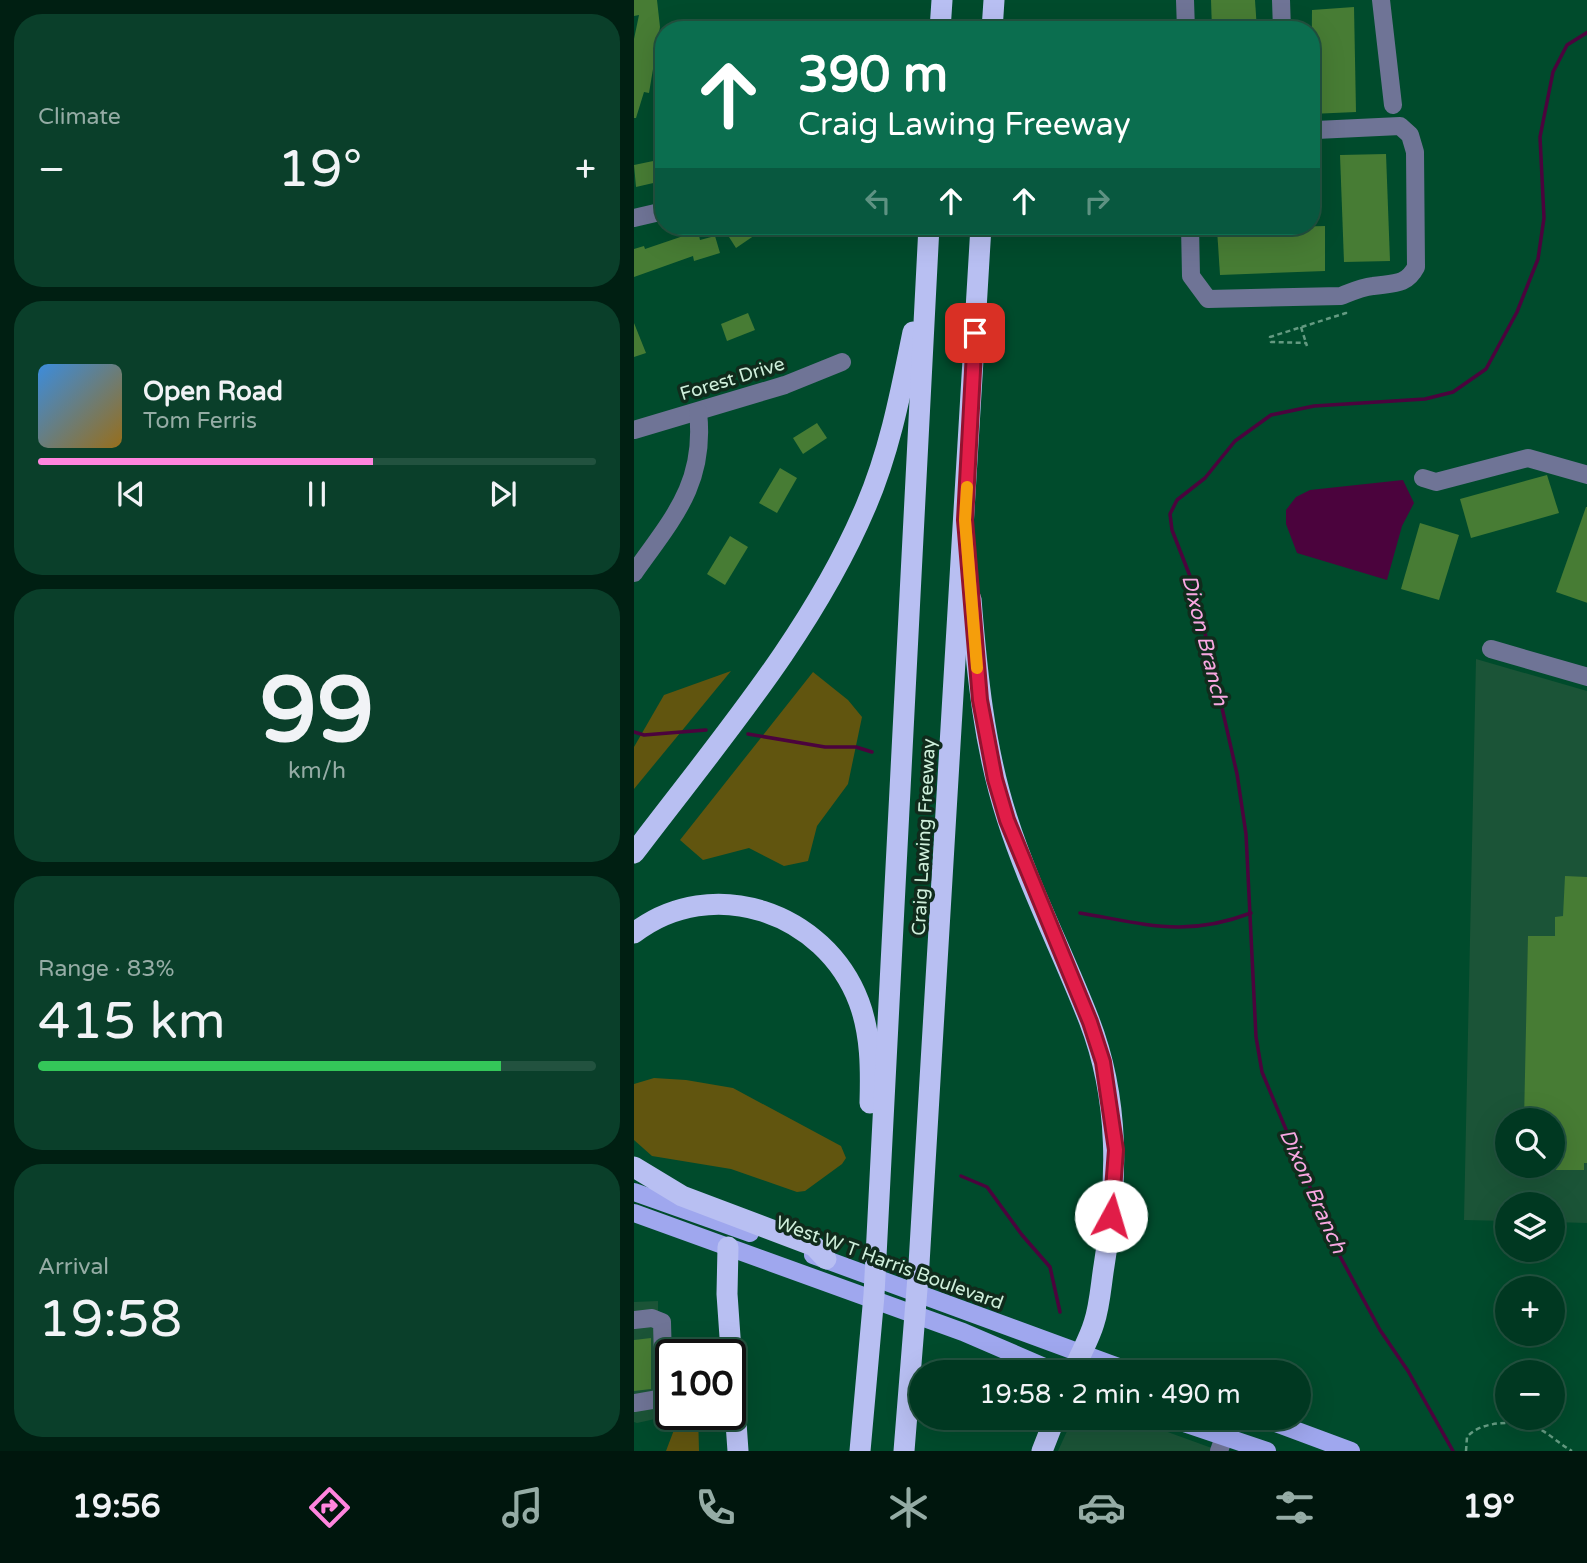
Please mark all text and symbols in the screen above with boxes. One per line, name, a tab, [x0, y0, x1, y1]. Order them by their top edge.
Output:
text: 390 m	[798, 46, 948, 105]
icon: ahead	[683, 49, 774, 140]
text: Climate	[38, 103, 121, 131]
text: Craig Lawing Freeway	[798, 106, 1131, 144]
text: 19°	[277, 138, 362, 201]
text: −	[38, 147, 65, 193]
text: +	[575, 147, 596, 193]
icon: left	[859, 182, 897, 220]
icon: ahead	[932, 182, 970, 220]
icon: ahead	[1005, 182, 1043, 220]
icon: right	[1078, 182, 1116, 220]
pin	[945, 303, 1005, 363]
icon: arrive	[956, 314, 994, 352]
street label: Forest Drive	[677, 353, 787, 405]
text: Open Road	[143, 376, 283, 407]
text: Tom Ferris	[143, 407, 257, 435]
icon: previous	[112, 475, 150, 513]
icon: pause	[298, 475, 336, 513]
icon: next	[484, 475, 522, 513]
water label: Dixon Branch	[1176, 572, 1233, 709]
text: 99	[260, 656, 374, 766]
street label: Craig Lawing Freeway	[908, 738, 940, 936]
text: km/h	[288, 757, 346, 785]
text: Range · 83%	[38, 955, 174, 983]
text: 415 km	[38, 990, 226, 1053]
map controls	[1495, 1108, 1565, 1430]
button: search	[1495, 1108, 1565, 1178]
water label: Dixon Branch	[1274, 1125, 1352, 1259]
position arrow	[1074, 1179, 1148, 1253]
button: layers	[1495, 1192, 1565, 1262]
street label: West W T Harris Boulevard	[773, 1211, 1006, 1314]
text: Arrival	[38, 1253, 109, 1281]
button: +	[1495, 1276, 1565, 1346]
text: 19:58	[38, 1288, 182, 1351]
speed limit sign: 100	[655, 1339, 746, 1430]
button: −	[1495, 1360, 1565, 1430]
text: 19:58 · 2 min · 490 m	[979, 1379, 1241, 1410]
icon: directions	[305, 1483, 354, 1532]
icon: music	[498, 1483, 547, 1532]
icon: phone	[691, 1483, 740, 1532]
icon: climate	[884, 1483, 933, 1532]
icon: car	[1077, 1483, 1126, 1532]
icon: filters	[1270, 1483, 1319, 1532]
text: 19:56	[72, 1488, 161, 1526]
text: 19°	[1463, 1488, 1515, 1526]

